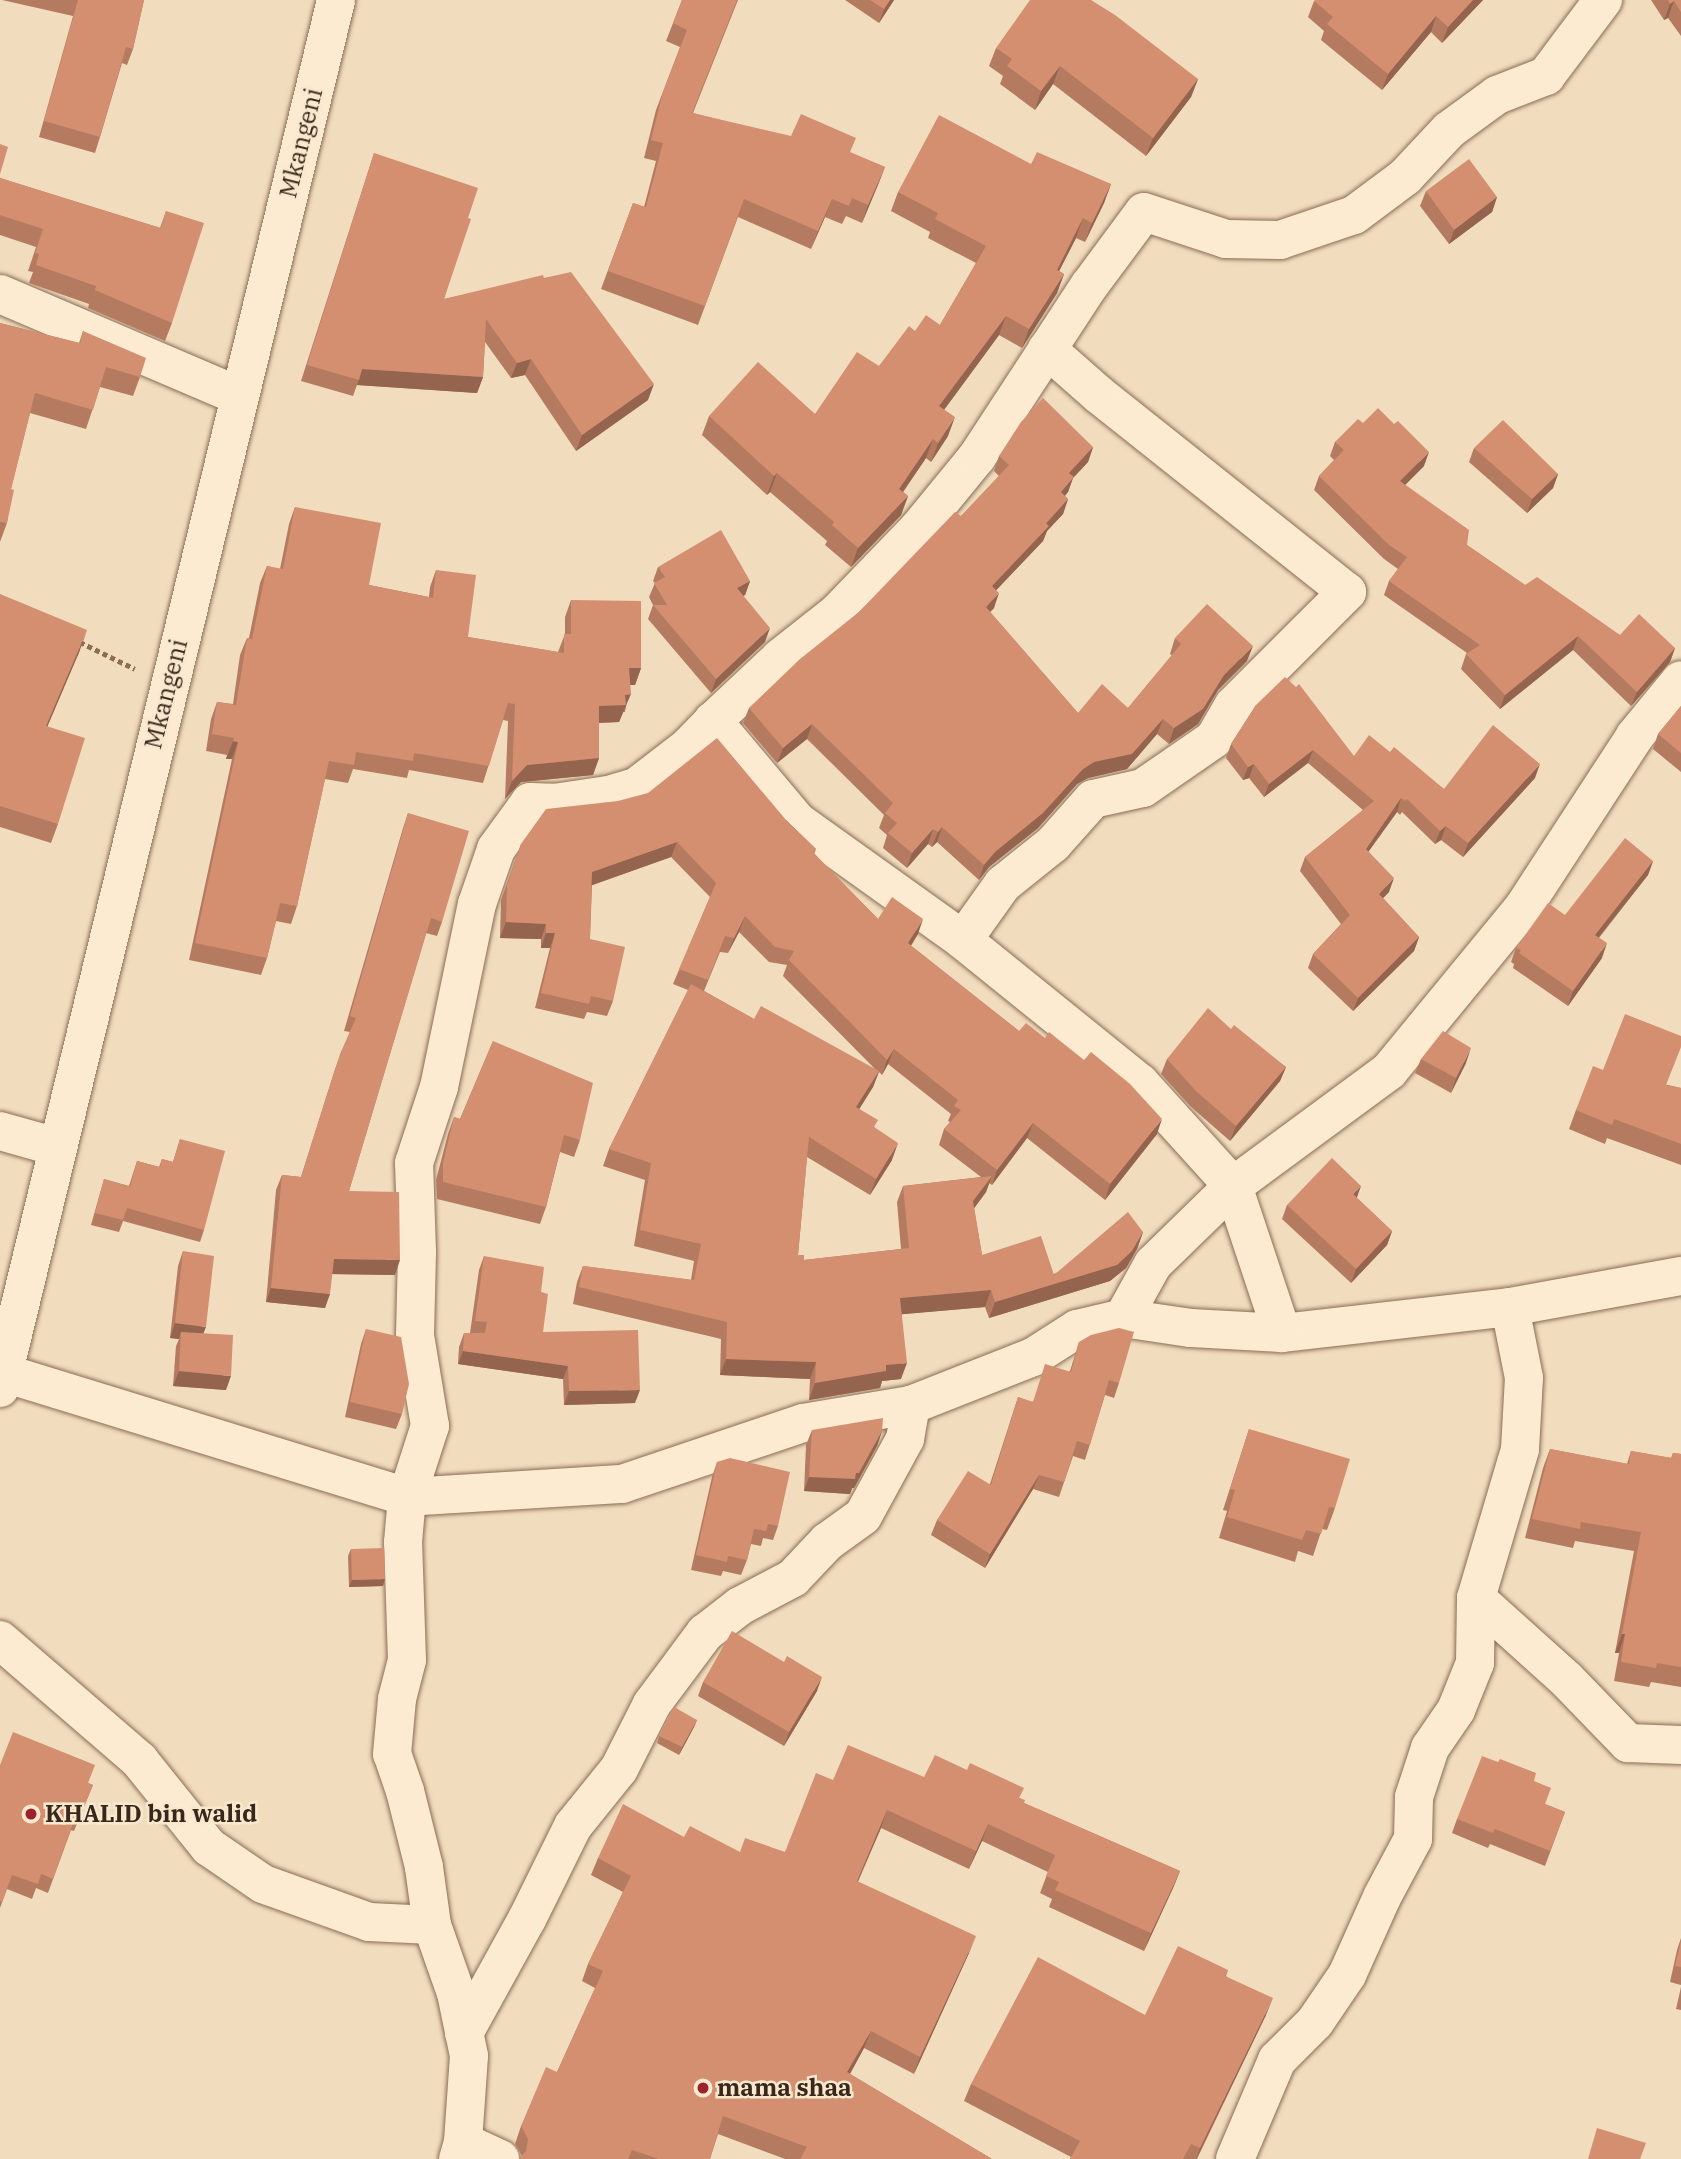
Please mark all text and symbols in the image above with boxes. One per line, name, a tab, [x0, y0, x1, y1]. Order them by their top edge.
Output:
street label: Mkangeni	[273, 85, 329, 201]
street label: Mkangeni	[138, 636, 194, 752]
place label: KHALID bin walid	[45, 1800, 257, 1828]
marker: KHALID bin walid	[23, 1806, 39, 1822]
place label: mama shaa	[717, 2074, 852, 2102]
marker: mama shaa	[695, 2080, 711, 2096]

